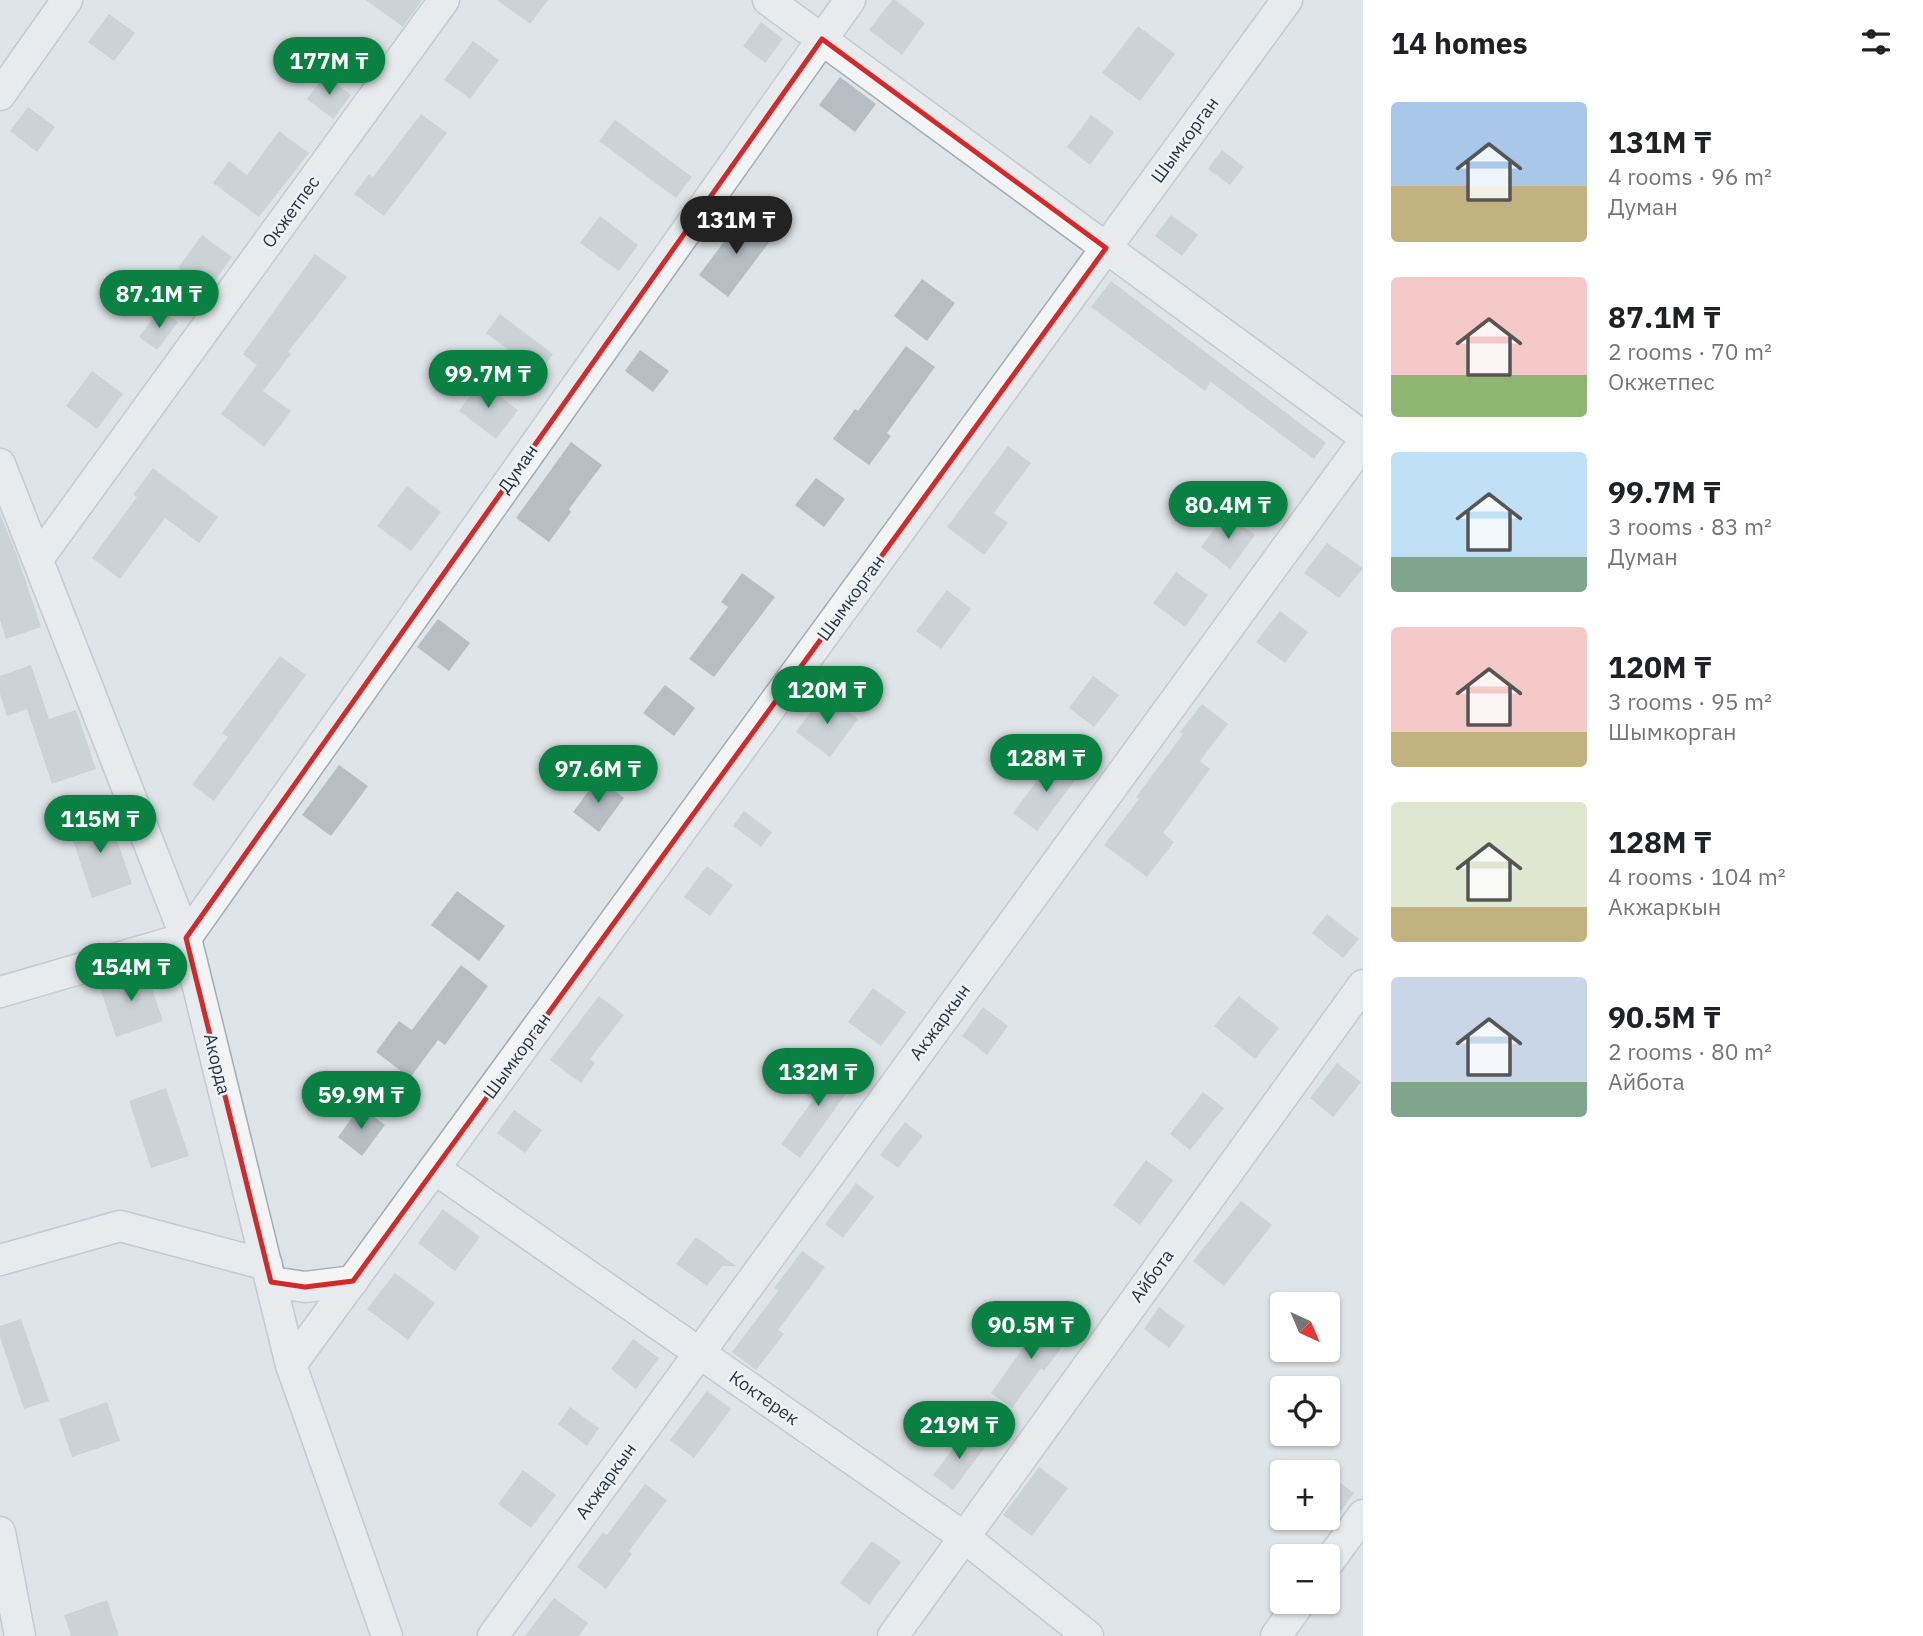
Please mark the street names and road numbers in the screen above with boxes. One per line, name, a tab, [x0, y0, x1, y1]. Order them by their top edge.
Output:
street label: Шымкорган	[1146, 92, 1223, 187]
street label: Окжетпес	[257, 171, 324, 252]
street label: Думан	[492, 440, 543, 498]
street label: Шымкорган	[812, 550, 889, 645]
street label: Акжаркын	[904, 979, 975, 1064]
street label: Шымкорган	[478, 1008, 555, 1103]
street label: Акорда	[199, 1031, 236, 1097]
street label: Айбота	[1125, 1244, 1179, 1307]
street label: Коктерек	[725, 1365, 804, 1430]
street label: Акжаркын	[570, 1438, 641, 1523]

